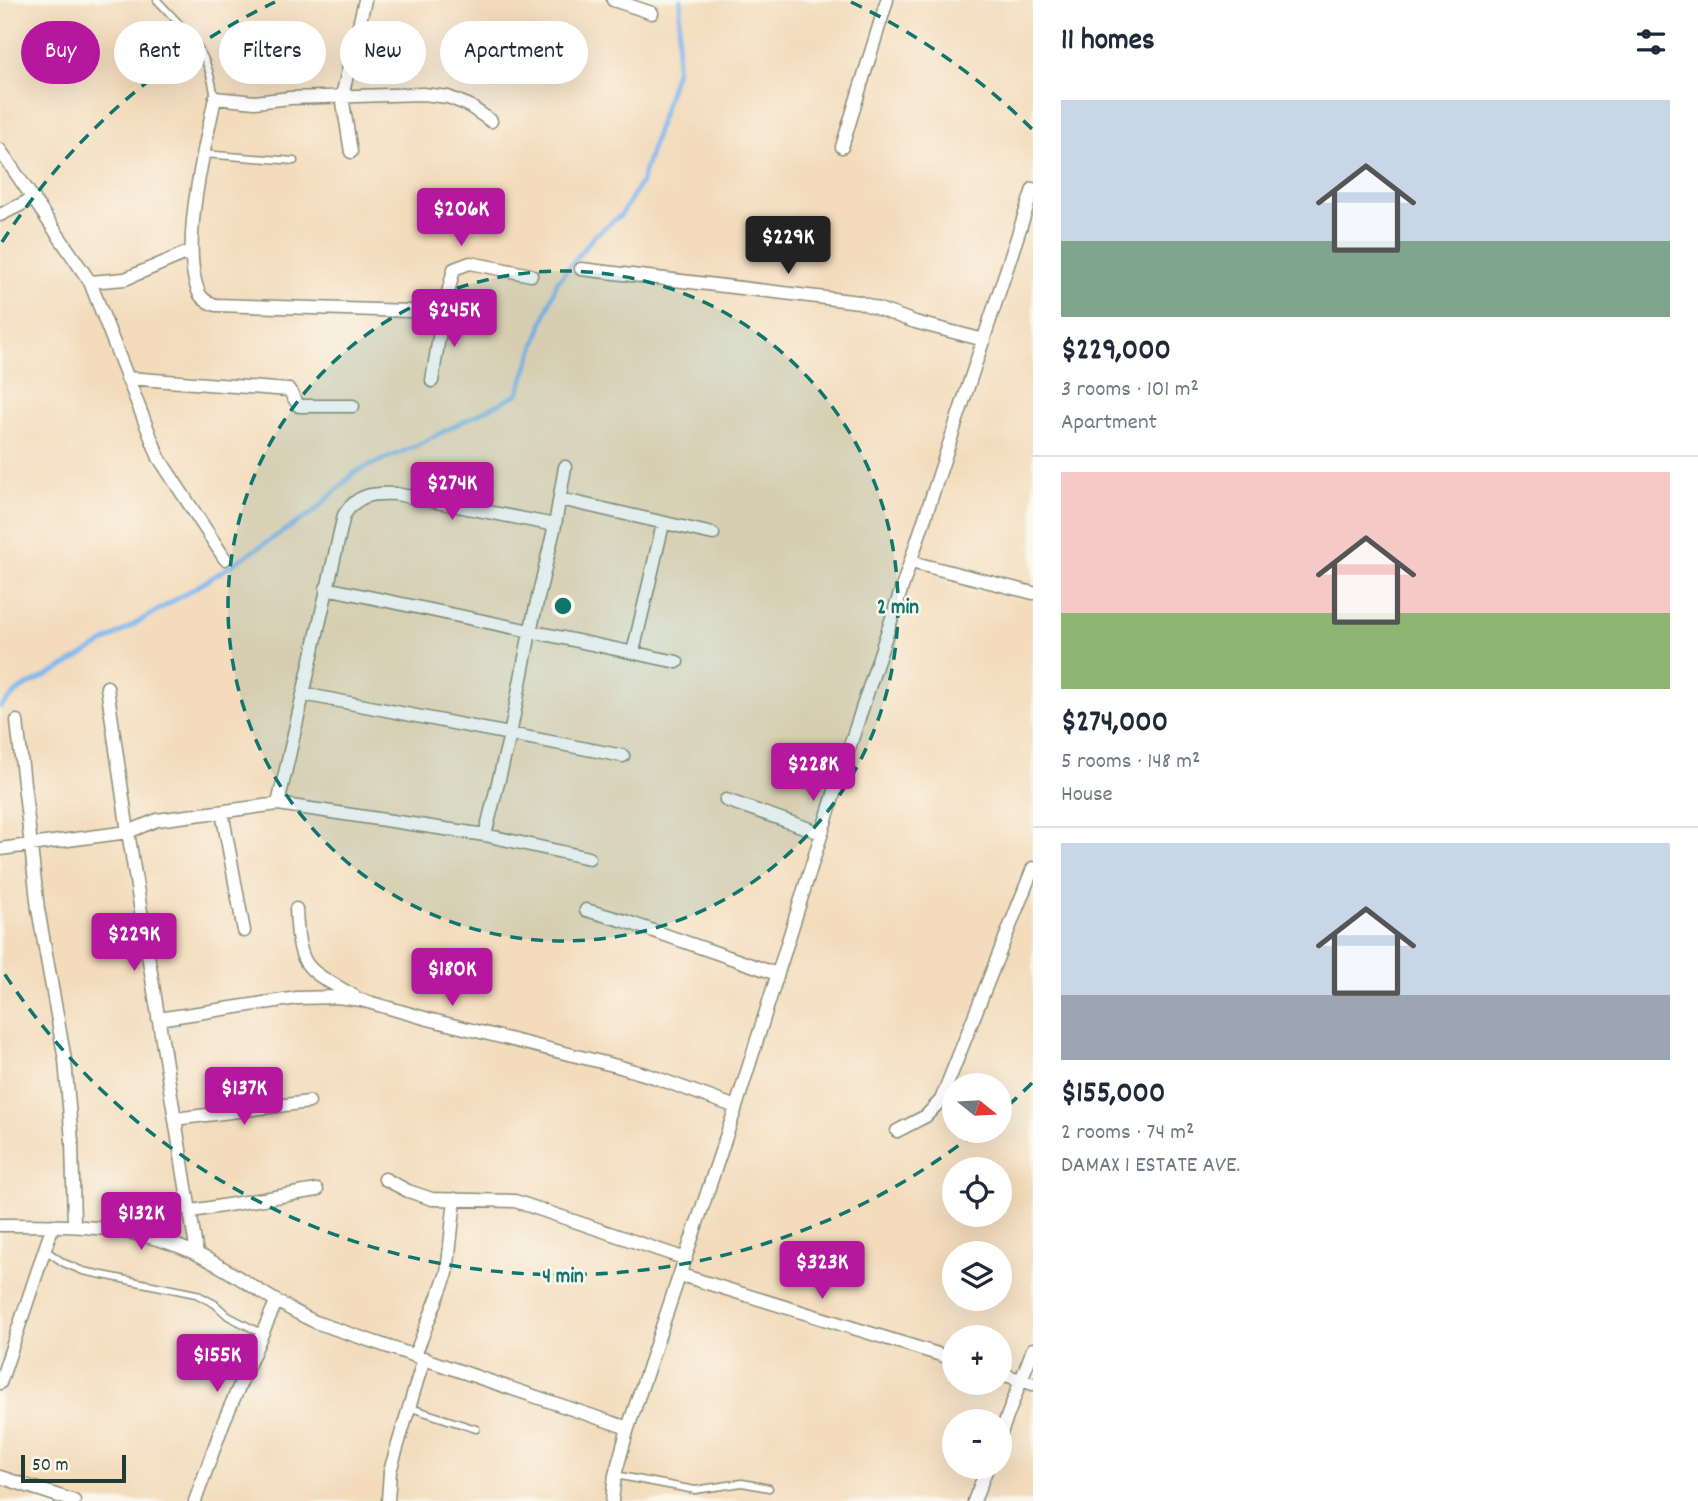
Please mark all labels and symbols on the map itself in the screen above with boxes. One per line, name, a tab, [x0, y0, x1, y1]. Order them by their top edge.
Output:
pin: $206K	[412, 188, 510, 248]
pin: $229K	[739, 216, 837, 276]
pin: $245K	[405, 290, 503, 349]
pin: $274K	[403, 462, 501, 522]
centre of rings	[551, 594, 575, 618]
text: 2 min	[877, 594, 919, 624]
pin: $228K	[764, 744, 862, 803]
pin: $229K	[85, 914, 183, 973]
pin: $180K	[403, 948, 501, 1008]
pin: $137K	[195, 1068, 293, 1127]
north arrow	[942, 1073, 1012, 1143]
pin: $132K	[92, 1192, 190, 1252]
pin: $323K	[773, 1242, 871, 1301]
text: 4 min	[542, 1263, 584, 1293]
pin: $155K	[168, 1334, 266, 1394]
scale bar	[21, 1452, 126, 1484]

